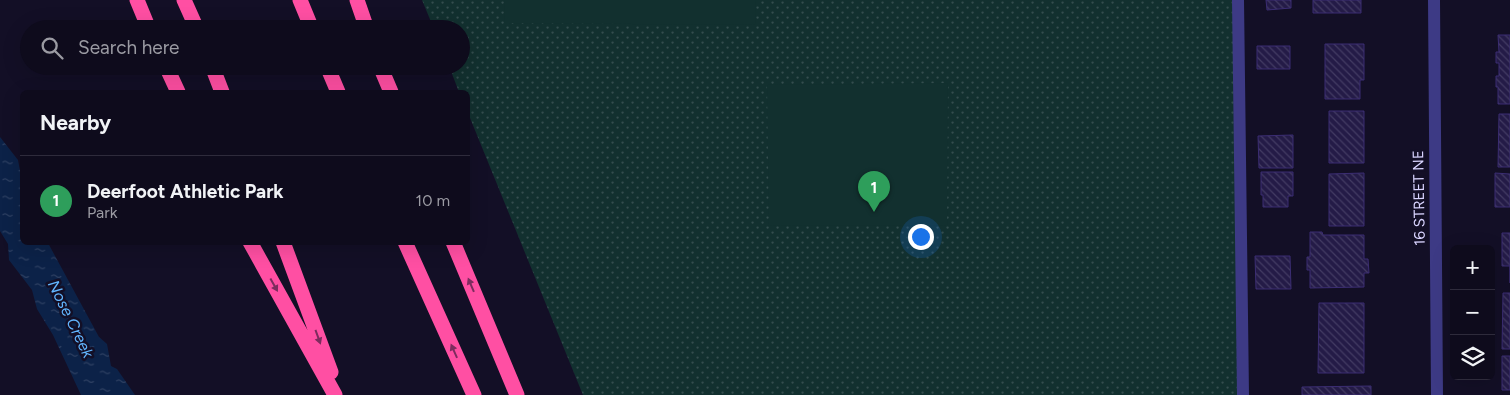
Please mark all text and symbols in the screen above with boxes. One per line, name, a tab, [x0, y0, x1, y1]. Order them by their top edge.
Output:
search box	[20, 20, 470, 75]
icon: search	[38, 34, 66, 62]
text: Search here	[78, 36, 180, 59]
text: Nearby	[40, 110, 111, 135]
street label: 16 STREET NE	[1409, 150, 1429, 246]
pin: 1	[858, 171, 890, 212]
text: Deerfoot Athletic Park	[87, 180, 284, 203]
text: 1	[53, 191, 59, 210]
text: 10 m	[416, 191, 450, 210]
text: Park	[87, 203, 117, 222]
your location	[908, 224, 934, 250]
map controls	[1450, 245, 1495, 380]
button: +	[1450, 245, 1495, 290]
water label: Nose Creek	[44, 277, 99, 362]
one-way arrow	[270, 278, 278, 292]
one-way arrow	[467, 278, 475, 293]
button: −	[1450, 290, 1495, 335]
one-way arrow	[315, 330, 322, 345]
button: layers	[1450, 335, 1495, 380]
one-way arrow	[449, 344, 457, 358]

